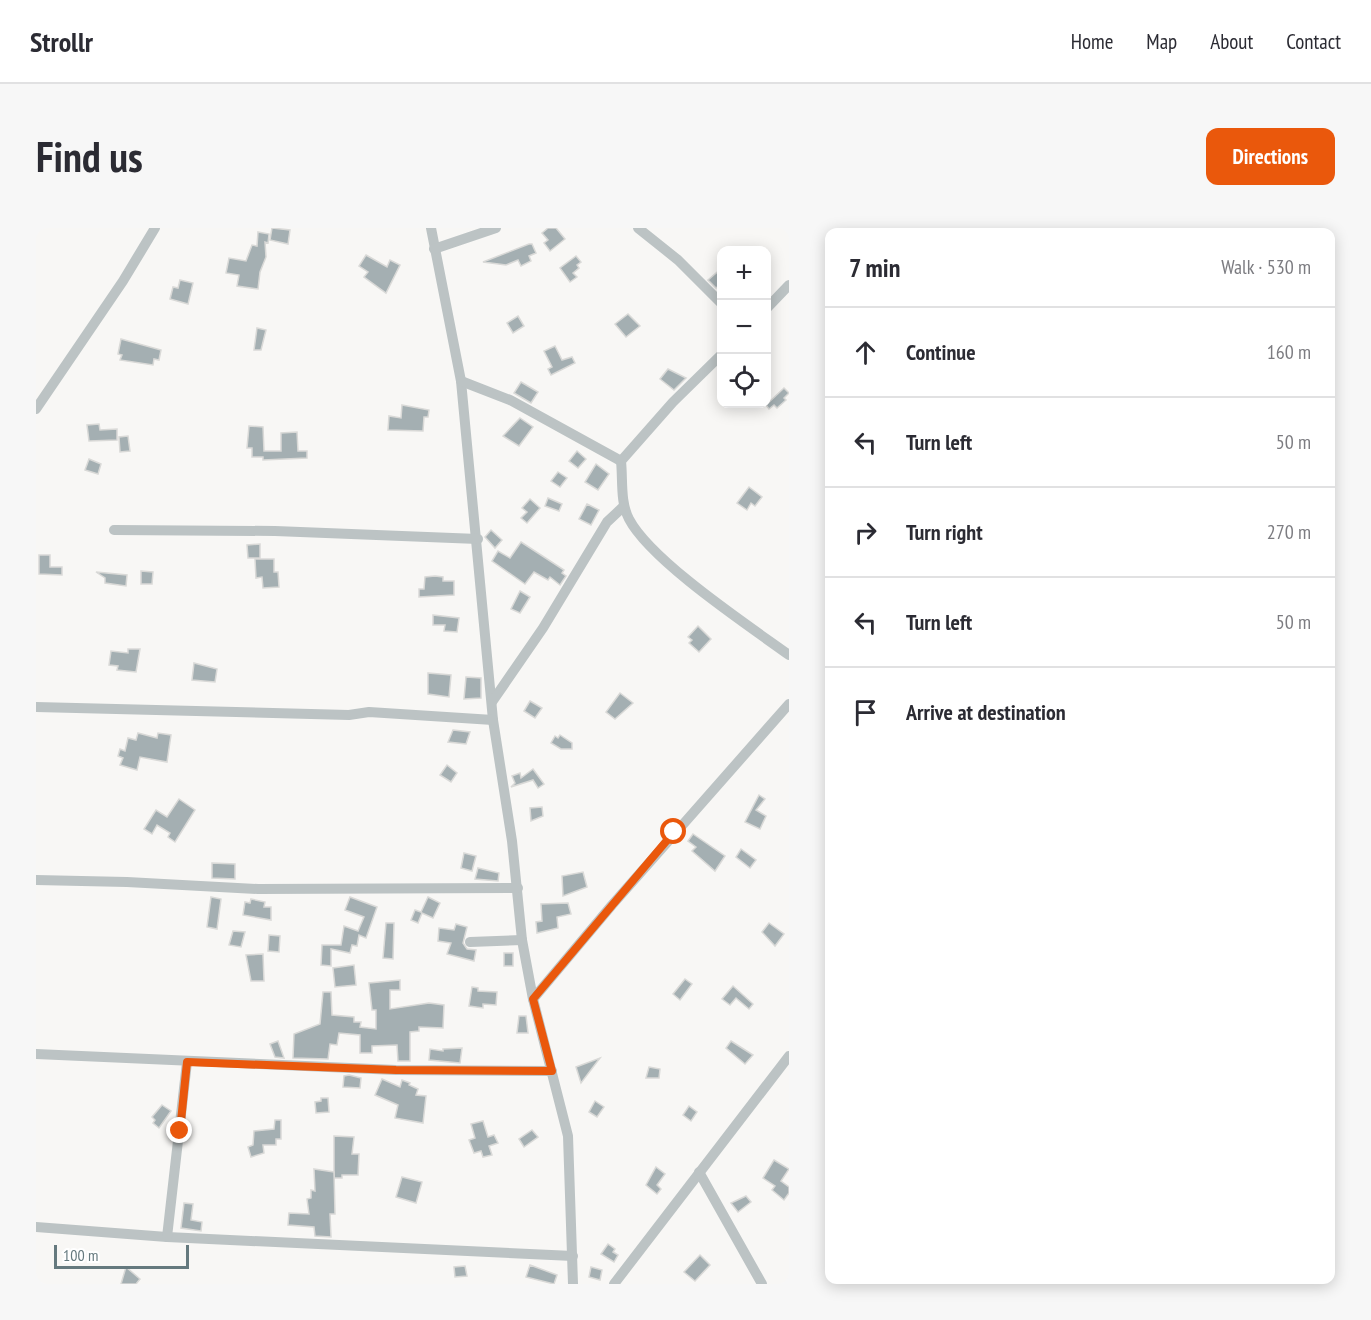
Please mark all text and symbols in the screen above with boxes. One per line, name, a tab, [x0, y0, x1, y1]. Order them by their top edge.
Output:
text: Strollr	[30, 23, 93, 60]
text: Home	[1071, 28, 1113, 55]
text: Map	[1146, 28, 1177, 55]
text: About	[1210, 28, 1253, 55]
text: Contact	[1286, 28, 1341, 55]
button: Directions	[1206, 128, 1335, 185]
text: Find us	[36, 129, 143, 184]
map controls	[717, 246, 771, 408]
button: +	[717, 246, 771, 300]
text: 7 min	[849, 251, 900, 284]
text: Walk · 530 m	[1221, 254, 1311, 280]
button: −	[717, 300, 771, 354]
icon: ahead	[849, 336, 882, 369]
text: Continue	[906, 338, 976, 366]
text: 160 m	[1267, 339, 1311, 365]
button: locate	[717, 354, 771, 408]
icon: left	[849, 426, 882, 459]
text: Turn left	[906, 428, 972, 456]
text: 50 m	[1276, 429, 1311, 455]
icon: right	[849, 516, 882, 549]
text: Turn right	[906, 518, 983, 546]
text: 270 m	[1267, 519, 1311, 545]
icon: left	[849, 606, 882, 639]
text: Turn left	[906, 608, 972, 636]
text: 50 m	[1276, 609, 1311, 635]
icon: arrive	[849, 696, 882, 729]
text: Arrive at destination	[906, 698, 1066, 726]
route start	[660, 818, 686, 844]
route end	[166, 1117, 192, 1143]
scale bar	[54, 1242, 189, 1270]
text: 100 m	[63, 1245, 98, 1265]

